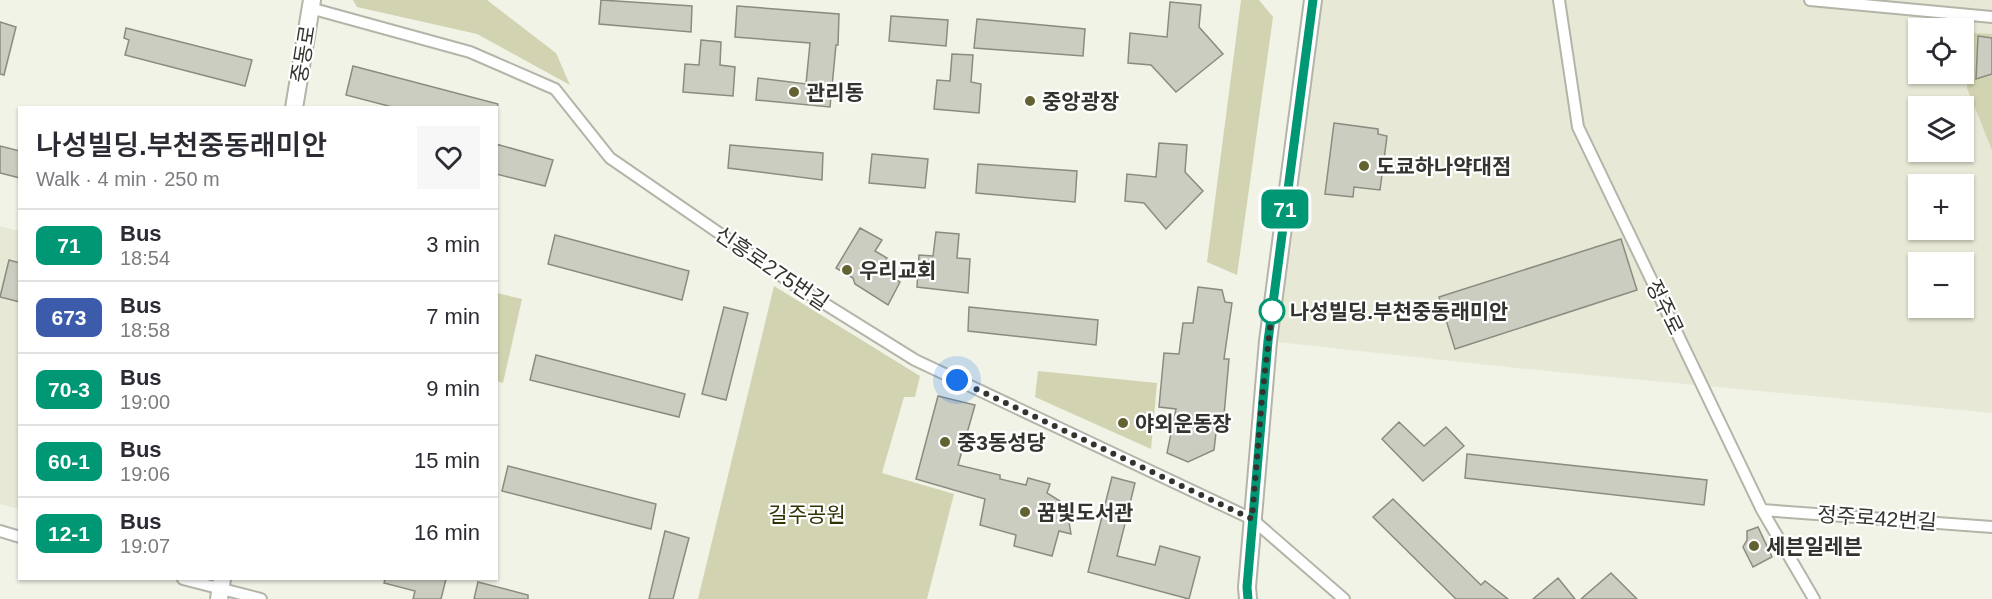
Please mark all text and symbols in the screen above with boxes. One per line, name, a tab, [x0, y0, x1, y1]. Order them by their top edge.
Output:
map controls	[1908, 18, 1974, 318]
button: locate	[1908, 18, 1974, 84]
street label: 중동로	[287, 24, 319, 84]
place label: 관리동	[806, 81, 864, 104]
marker: 관리동	[787, 85, 801, 99]
place label: 중앙광장	[1042, 90, 1119, 113]
marker: 중앙광장	[1023, 94, 1037, 108]
button: layers	[1908, 96, 1974, 162]
button: heart	[417, 126, 480, 189]
text: 나성빌딩.부천중동래미안	[36, 130, 327, 161]
place label: 도쿄하나약대점	[1376, 155, 1511, 178]
marker: 도쿄하나약대점	[1357, 159, 1371, 173]
text: Walk · 4 min · 250 m	[36, 168, 220, 190]
button: +	[1908, 174, 1974, 240]
line badge: 71	[1258, 190, 1312, 228]
text: 71	[1273, 198, 1297, 221]
text: Bus	[120, 221, 162, 246]
street label: 신흥로275번길	[711, 222, 833, 314]
text: 3 min	[426, 232, 480, 257]
text: 71	[57, 234, 81, 257]
text: 18:54	[120, 247, 170, 269]
button: −	[1908, 252, 1974, 318]
place label: 우리교회	[859, 259, 936, 282]
marker: 우리교회	[840, 263, 854, 277]
street label: 정주로	[1642, 276, 1688, 338]
text: Bus	[120, 293, 162, 318]
marker: 나성빌딩.부천중동래미안	[1259, 298, 1285, 324]
place label: 나성빌딩.부천중동래미안	[1290, 300, 1508, 323]
text: 7 min	[426, 304, 480, 329]
text: 673	[51, 306, 87, 329]
text: 18:58	[120, 319, 170, 341]
text: Bus	[120, 365, 162, 390]
your location	[942, 365, 972, 395]
text: 9 min	[426, 376, 480, 401]
text: 70-3	[48, 378, 90, 401]
text: 19:00	[120, 391, 170, 413]
place label: 야외운동장	[1135, 412, 1232, 435]
marker: 야외운동장	[1116, 416, 1130, 430]
place label: 중3동성당	[957, 431, 1046, 454]
marker: 중3동성당	[938, 435, 952, 449]
text: Bus	[120, 437, 162, 462]
text: 15 min	[414, 448, 480, 473]
text: 60-1	[48, 450, 90, 473]
text: 19:06	[120, 463, 170, 485]
place label: 꿈빛도서관	[1037, 501, 1134, 524]
street label: 정주로42번길	[1816, 502, 1938, 534]
park label: 길주공원	[768, 503, 846, 526]
marker: 꿈빛도서관	[1018, 505, 1032, 519]
text: Bus	[120, 509, 162, 534]
text: 16 min	[414, 520, 480, 545]
text: 12-1	[48, 522, 90, 545]
text: 19:07	[120, 535, 170, 557]
place label: 세븐일레븐	[1766, 535, 1863, 558]
marker: 세븐일레븐	[1747, 539, 1761, 553]

